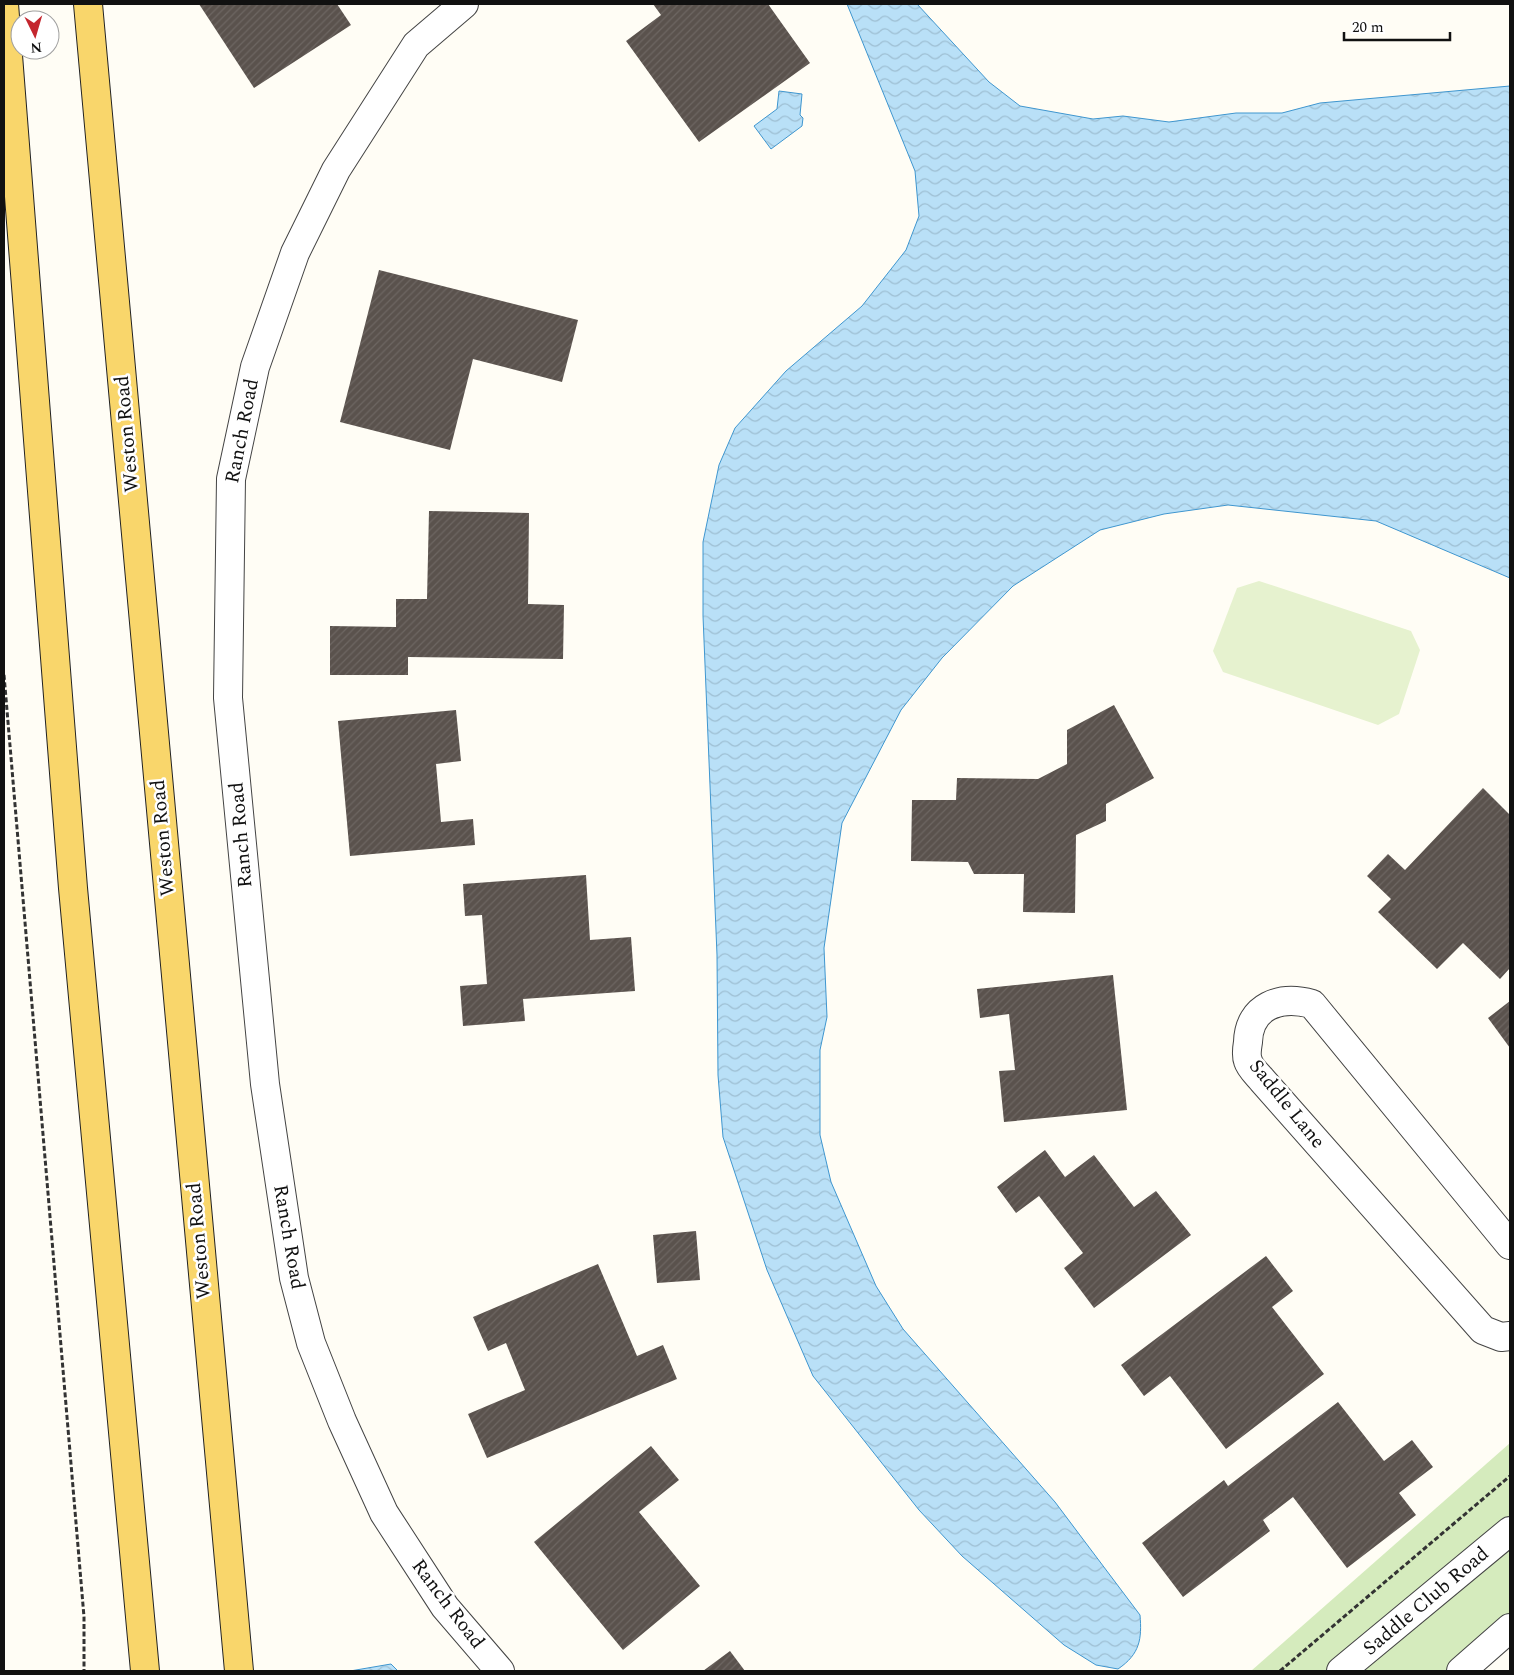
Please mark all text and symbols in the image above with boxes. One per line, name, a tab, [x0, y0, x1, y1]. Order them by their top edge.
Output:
north arrow	[10, 10, 60, 60]
scale bar	[1344, 10, 1450, 42]
text: 20 m	[1352, 16, 1384, 39]
text: N	[29, 36, 43, 58]
street label: Weston Road	[107, 374, 147, 494]
street label: Ranch Road	[217, 376, 267, 486]
street label: Weston Road	[143, 778, 183, 898]
street label: Ranch Road	[221, 781, 261, 889]
street label: Saddle Lane	[1242, 1053, 1332, 1155]
street label: Weston Road	[179, 1181, 219, 1301]
street label: Ranch Road	[265, 1182, 313, 1292]
street label: Saddle Club Road	[1356, 1539, 1496, 1663]
street label: Ranch Road	[404, 1553, 492, 1655]

